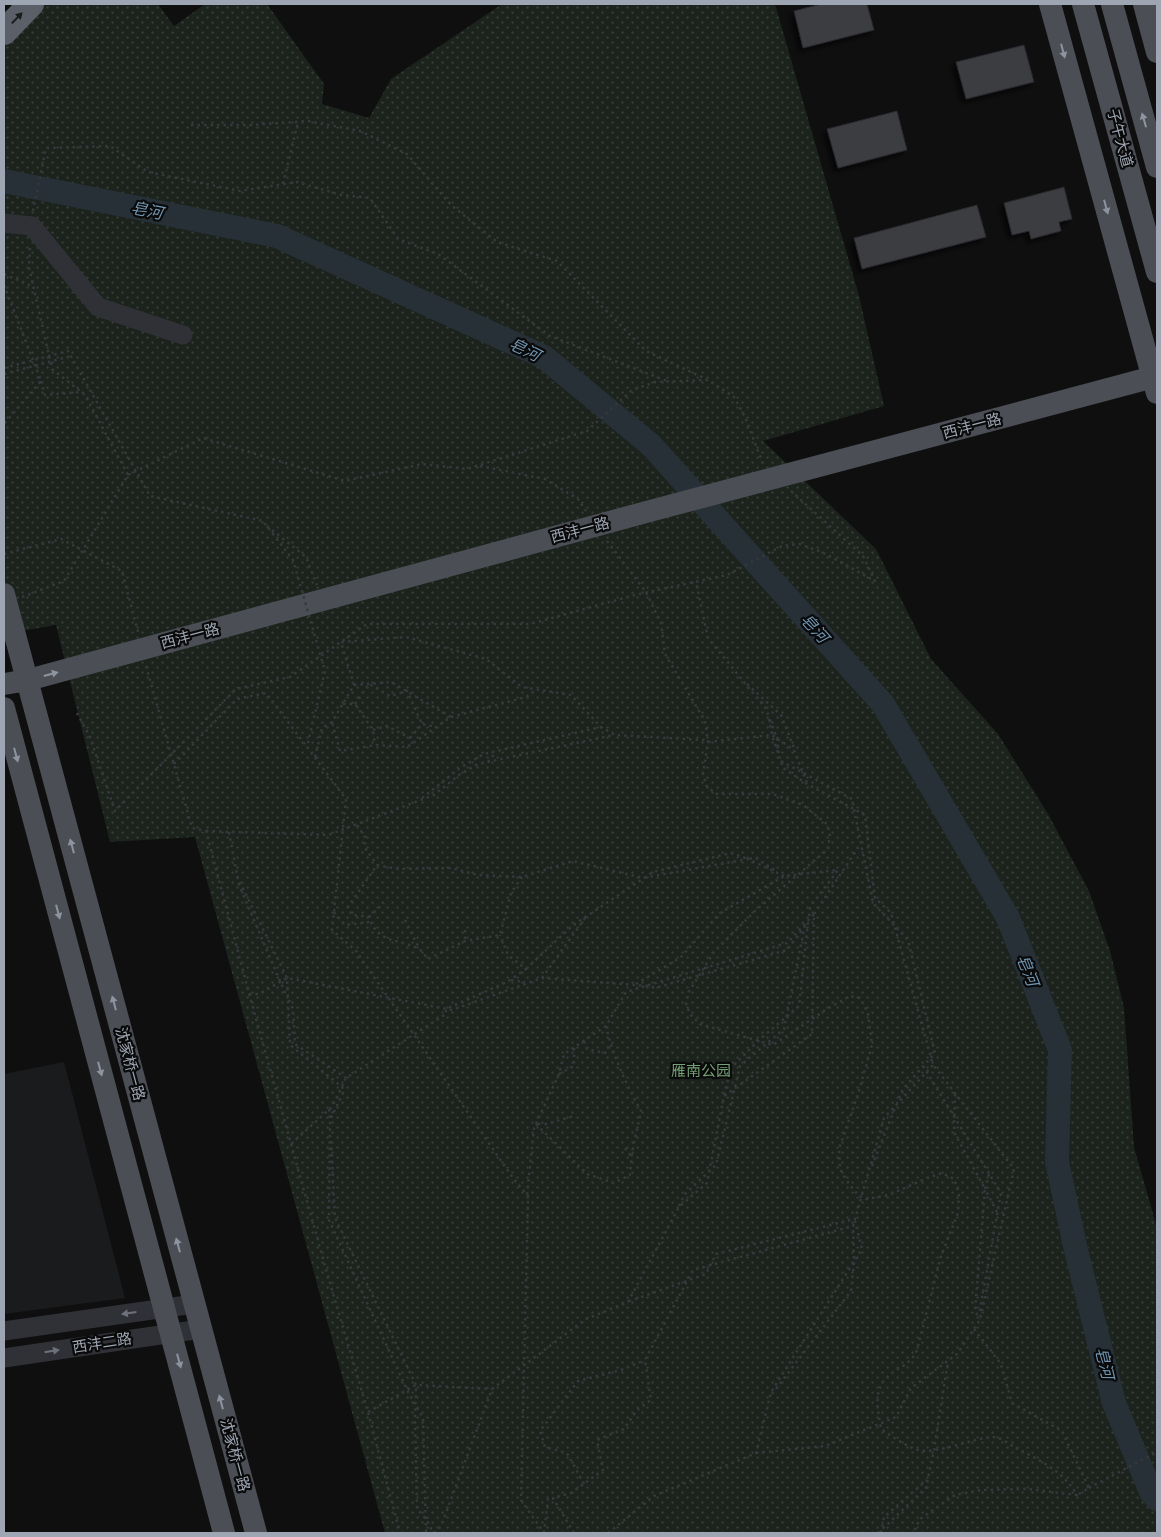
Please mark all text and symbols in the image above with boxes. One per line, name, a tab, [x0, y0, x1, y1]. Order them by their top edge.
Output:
one-way arrow	[11, 12, 23, 24]
one-way arrow	[1059, 43, 1067, 58]
street label: 子午大道	[1104, 107, 1136, 169]
one-way arrow	[1140, 112, 1148, 127]
water label: 皂河	[129, 198, 167, 223]
one-way arrow	[1102, 200, 1110, 215]
water label: 皂河	[506, 334, 546, 366]
street label: 西沣一路	[941, 410, 1003, 442]
street label: 西沣一路	[549, 514, 611, 546]
water label: 皂河	[797, 610, 834, 649]
street label: 西沣一路	[159, 620, 221, 652]
one-way arrow	[44, 670, 59, 678]
one-way arrow	[13, 748, 21, 763]
one-way arrow	[68, 839, 76, 854]
one-way arrow	[55, 905, 63, 920]
water label: 皂河	[1013, 952, 1043, 991]
one-way arrow	[110, 996, 118, 1011]
street label: 沈家桥一路	[112, 1025, 148, 1103]
one-way arrow	[97, 1062, 105, 1077]
park label: 雁南公园	[671, 1062, 731, 1080]
one-way arrow	[174, 1237, 182, 1252]
one-way arrow	[120, 1309, 136, 1317]
street label: 西沣二路	[71, 1329, 133, 1357]
water label: 皂河	[1092, 1345, 1118, 1384]
one-way arrow	[44, 1347, 60, 1355]
one-way arrow	[175, 1354, 183, 1369]
one-way arrow	[216, 1394, 224, 1409]
street label: 沈家桥一路	[217, 1416, 253, 1494]

